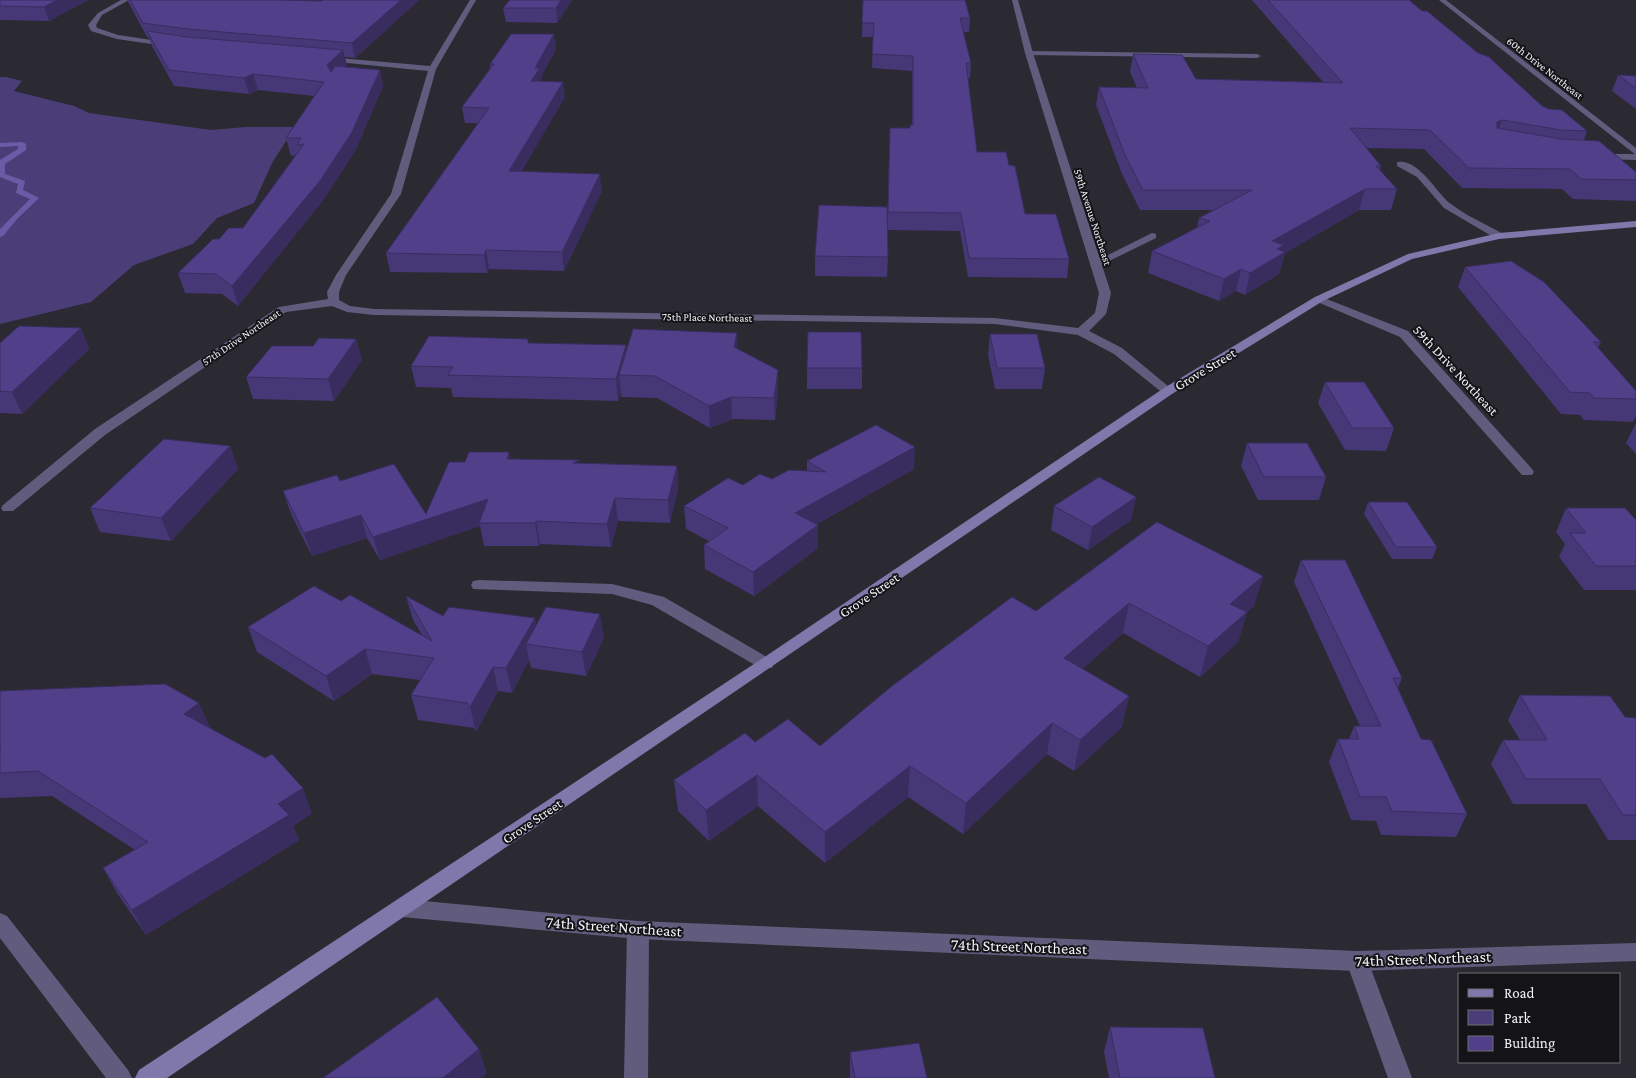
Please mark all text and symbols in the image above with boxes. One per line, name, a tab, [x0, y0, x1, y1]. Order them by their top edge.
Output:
street label: 60th Drive Northeast	[1505, 35, 1586, 102]
street label: 59th Avenue Northeast	[1072, 167, 1114, 267]
street label: 57th Drive Northeast	[200, 306, 283, 368]
street label: 75th Place Northeast	[662, 310, 753, 324]
street label: 59th Drive Northeast	[1410, 322, 1502, 419]
street label: Grove Street	[1172, 344, 1239, 393]
street label: Grove Street	[836, 569, 902, 621]
street label: Grove Street	[499, 795, 565, 847]
street label: 74th Street Northeast	[545, 913, 683, 940]
street label: 74th Street Northeast	[951, 936, 1088, 957]
street label: 74th Street Northeast	[1355, 948, 1492, 969]
legend	[1458, 973, 1621, 1063]
text: Road	[1504, 985, 1535, 1001]
text: Park	[1504, 1010, 1531, 1026]
text: Building	[1504, 1035, 1555, 1052]

